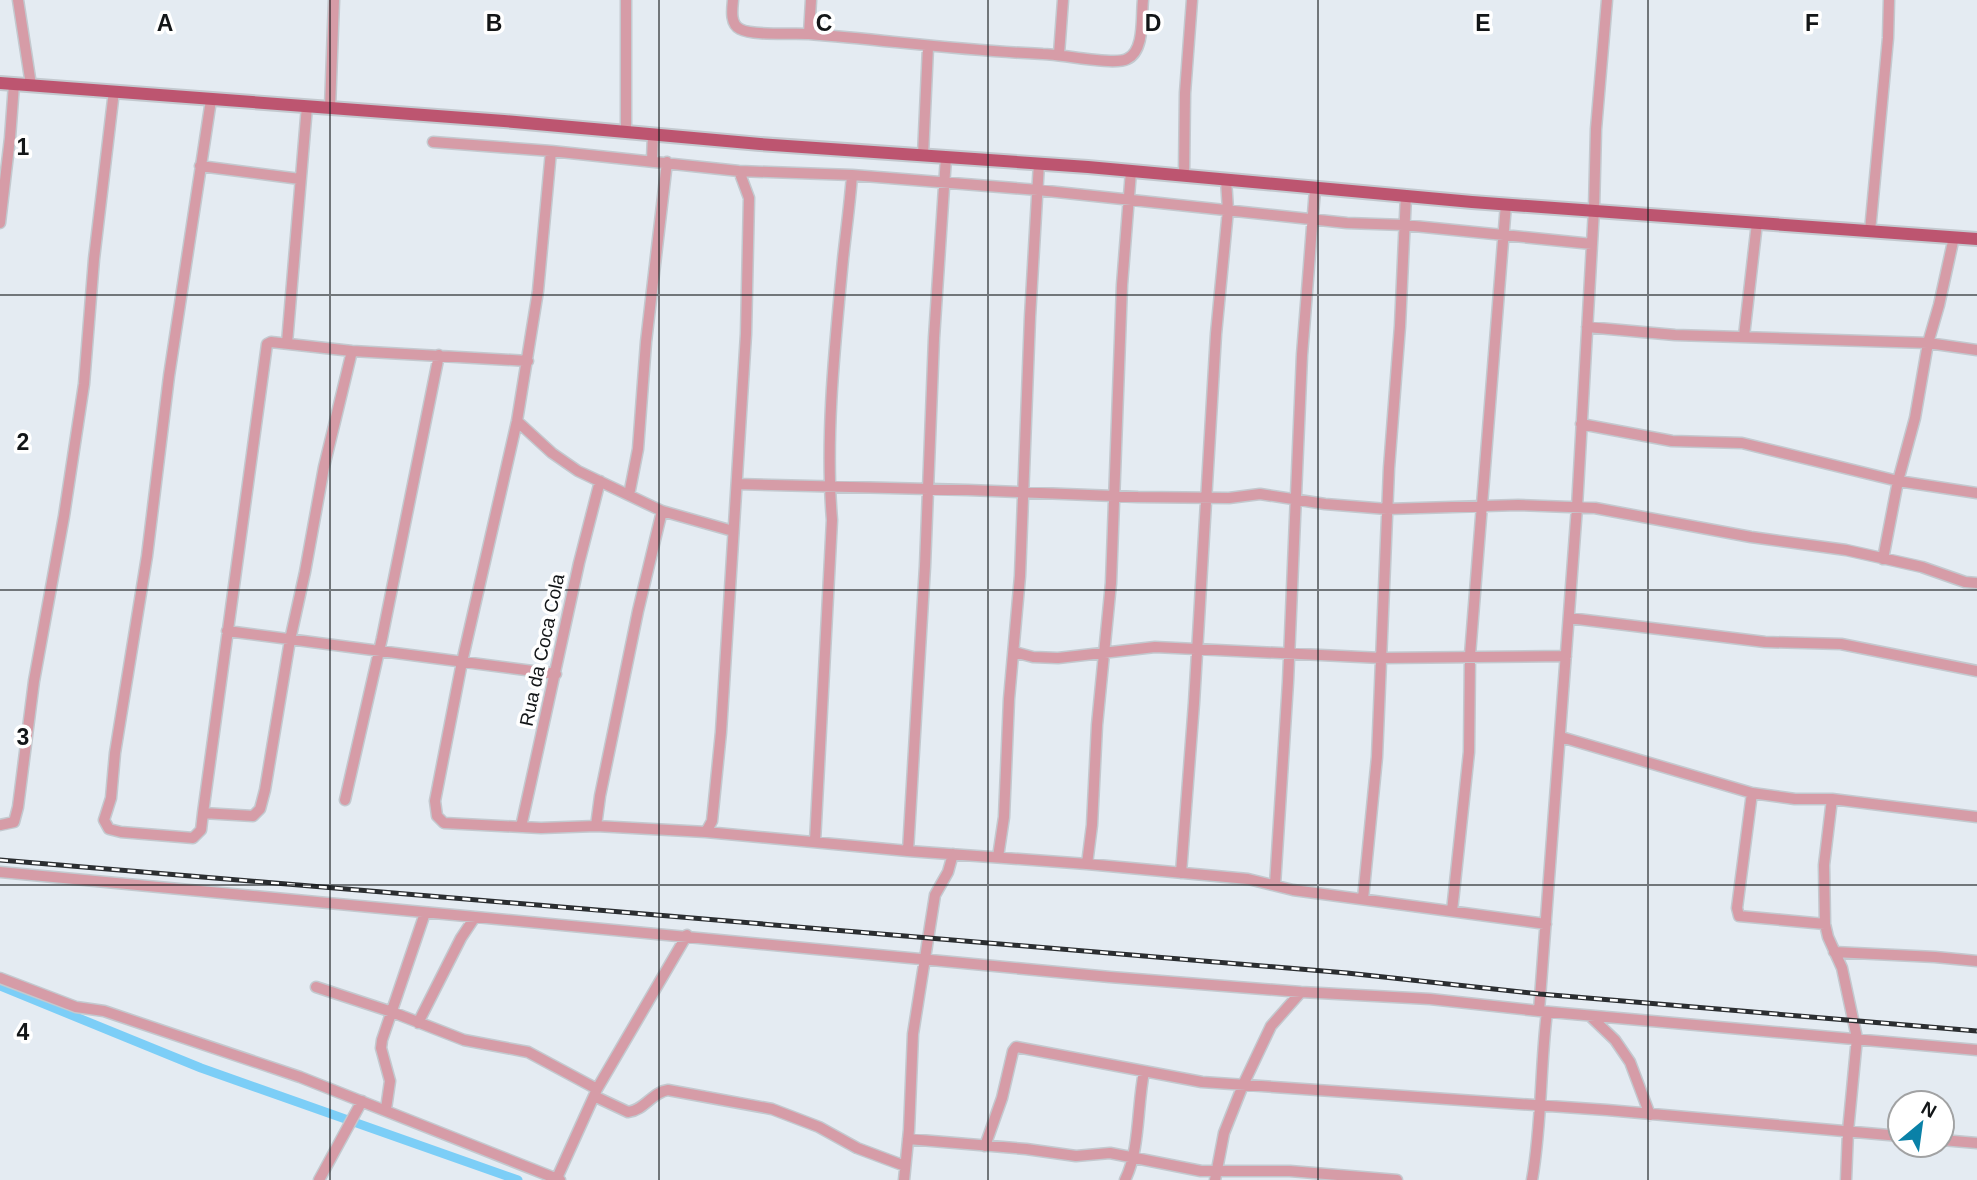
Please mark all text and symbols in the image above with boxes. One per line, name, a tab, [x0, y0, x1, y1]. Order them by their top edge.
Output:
text: A	[157, 10, 173, 36]
text: B	[486, 10, 502, 36]
text: C	[816, 10, 832, 36]
text: D	[1145, 10, 1161, 36]
text: E	[1475, 10, 1491, 36]
text: F	[1805, 10, 1819, 36]
text: 1	[17, 134, 30, 160]
text: 2	[17, 429, 29, 455]
street label: Rua da Coca Cola	[516, 571, 568, 728]
text: 3	[17, 724, 29, 750]
text: 4	[17, 1019, 30, 1045]
north arrow	[1886, 1089, 1956, 1159]
text: N	[1918, 1097, 1940, 1122]

